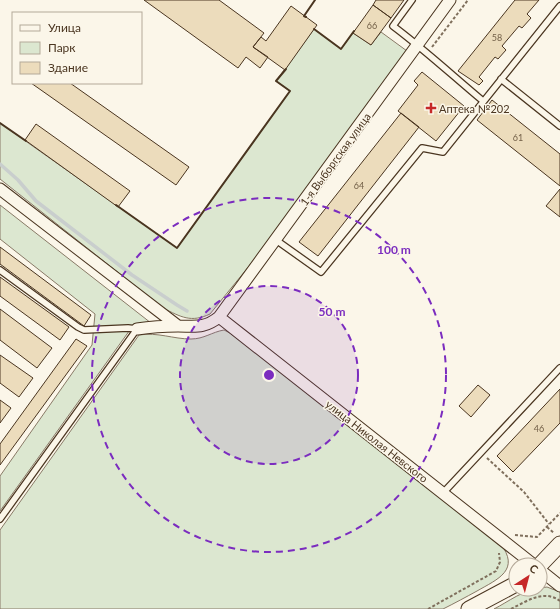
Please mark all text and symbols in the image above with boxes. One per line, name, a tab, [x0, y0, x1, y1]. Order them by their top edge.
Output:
legend	[12, 12, 142, 84]
text: Улица	[48, 20, 81, 35]
house number: 66	[367, 20, 377, 31]
house number: 58	[492, 32, 502, 43]
text: Парк	[48, 40, 76, 55]
text: Здание	[48, 60, 88, 75]
place label: Аптека №202	[439, 102, 510, 115]
marker: Аптека №202	[426, 103, 436, 113]
street label: 1-я Выборгская улица	[297, 110, 373, 208]
house number: 61	[513, 132, 523, 143]
house number: 64	[354, 180, 364, 191]
text: 100 m	[377, 242, 411, 257]
text: 50 m	[319, 304, 345, 319]
centre of rings	[262, 368, 276, 382]
street label: улица Николая Невского	[323, 397, 431, 485]
house number: 46	[534, 423, 544, 434]
north arrow	[508, 557, 548, 597]
text: С	[527, 561, 542, 576]

